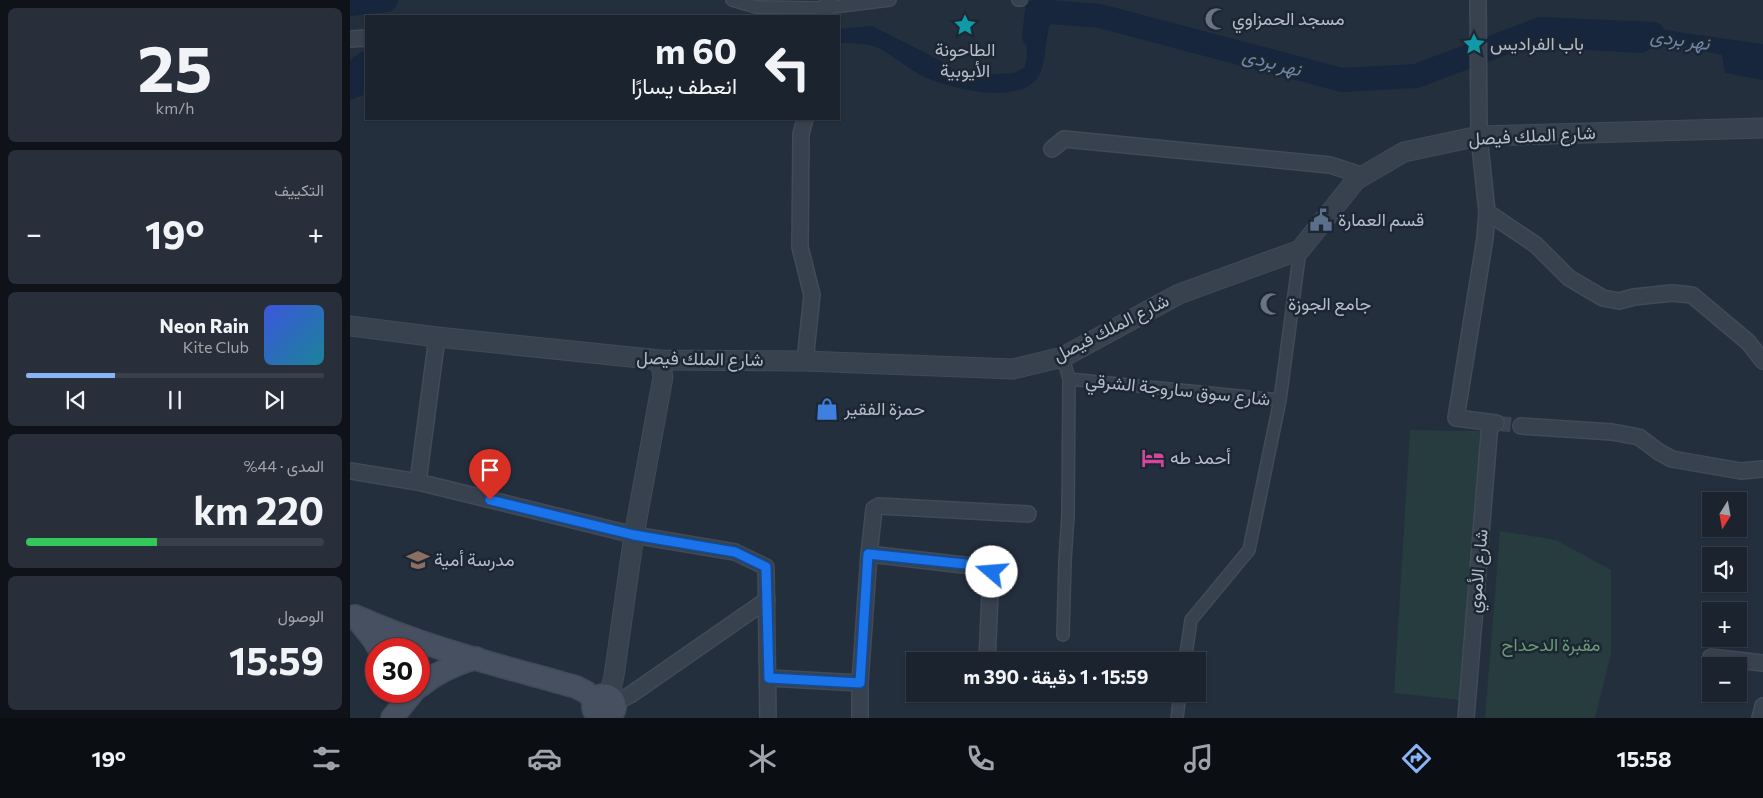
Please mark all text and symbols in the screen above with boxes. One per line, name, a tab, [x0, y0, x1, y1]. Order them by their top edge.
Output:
mosque icon: مسجد الحمزاوي	[1203, 6, 1229, 32]
place label: مسجد الحمزاوي	[1232, 7, 1345, 34]
place icon: الطاحونة الأيوبية	[952, 12, 978, 38]
water label: نهر بردى	[1649, 23, 1713, 55]
text: 25	[138, 26, 212, 105]
text: 60 m	[655, 28, 737, 71]
place icon: باب الفراديس	[1461, 31, 1487, 57]
place label: باب الفراديس	[1490, 32, 1584, 55]
icon: left	[755, 35, 820, 100]
place label: الطاحونة الأيوبية	[935, 38, 995, 82]
water label: نهر بردى	[1240, 43, 1306, 82]
text: انعطف يسارًا	[631, 72, 737, 99]
text: km/h	[156, 98, 194, 117]
street label: شارع الملك فيصل	[1468, 121, 1596, 151]
text: التكييف	[274, 180, 324, 199]
public building icon: قسم العمارة	[1308, 207, 1334, 233]
place label: قسم العمارة	[1338, 208, 1424, 232]
text: 19°	[145, 210, 205, 257]
text: −	[26, 216, 42, 250]
text: +	[308, 216, 324, 250]
street label: شارع الملك فيصل	[1049, 288, 1173, 368]
mosque icon: جامع الجوزة	[1258, 291, 1284, 317]
place label: جامع الجوزة	[1288, 292, 1371, 316]
text: Neon Rain	[159, 314, 249, 337]
text: Kite Club	[183, 337, 249, 356]
street label: شارع الملك فيصل	[636, 346, 764, 372]
street label: شارع سوق ساروجة الشرقي	[1084, 368, 1272, 415]
icon: previous	[62, 386, 90, 414]
icon: pause	[161, 386, 189, 414]
icon: next	[260, 386, 288, 414]
shop icon: حمزة الفقير	[814, 396, 840, 422]
place label: حمزة الفقير	[843, 397, 925, 420]
hotel icon: أحمد طه	[1140, 445, 1166, 471]
place label: أحمد طه	[1170, 446, 1231, 468]
pin	[469, 449, 511, 500]
text: المدى · 44%	[244, 456, 324, 475]
icon: arrive	[476, 456, 504, 484]
text: 220 km	[194, 486, 324, 533]
north arrow	[1702, 492, 1748, 538]
map controls	[1702, 492, 1747, 702]
street label: شارع الأموي	[1462, 528, 1497, 614]
position arrow	[965, 545, 1017, 597]
school or university icon: مدرسة أمية	[405, 547, 431, 573]
button: sound	[1702, 547, 1747, 592]
place label: مدرسة أمية	[434, 548, 515, 571]
button: +	[1702, 602, 1747, 647]
text: الوصول	[278, 606, 324, 625]
park label: مقبرة الدحداح	[1502, 633, 1600, 657]
text: 15:59	[229, 636, 324, 683]
speed limit sign: 30	[365, 638, 430, 703]
button: −	[1702, 657, 1747, 702]
text: 15:59 · 1 دقيقة · 390 m	[964, 665, 1148, 688]
icon: filters	[309, 741, 344, 776]
icon: car	[527, 741, 562, 776]
icon: climate	[745, 741, 780, 776]
icon: phone	[963, 741, 998, 776]
icon: music	[1181, 741, 1216, 776]
icon: directions	[1399, 741, 1434, 776]
text: 19°	[92, 745, 126, 772]
text: 15:58	[1617, 745, 1672, 772]

